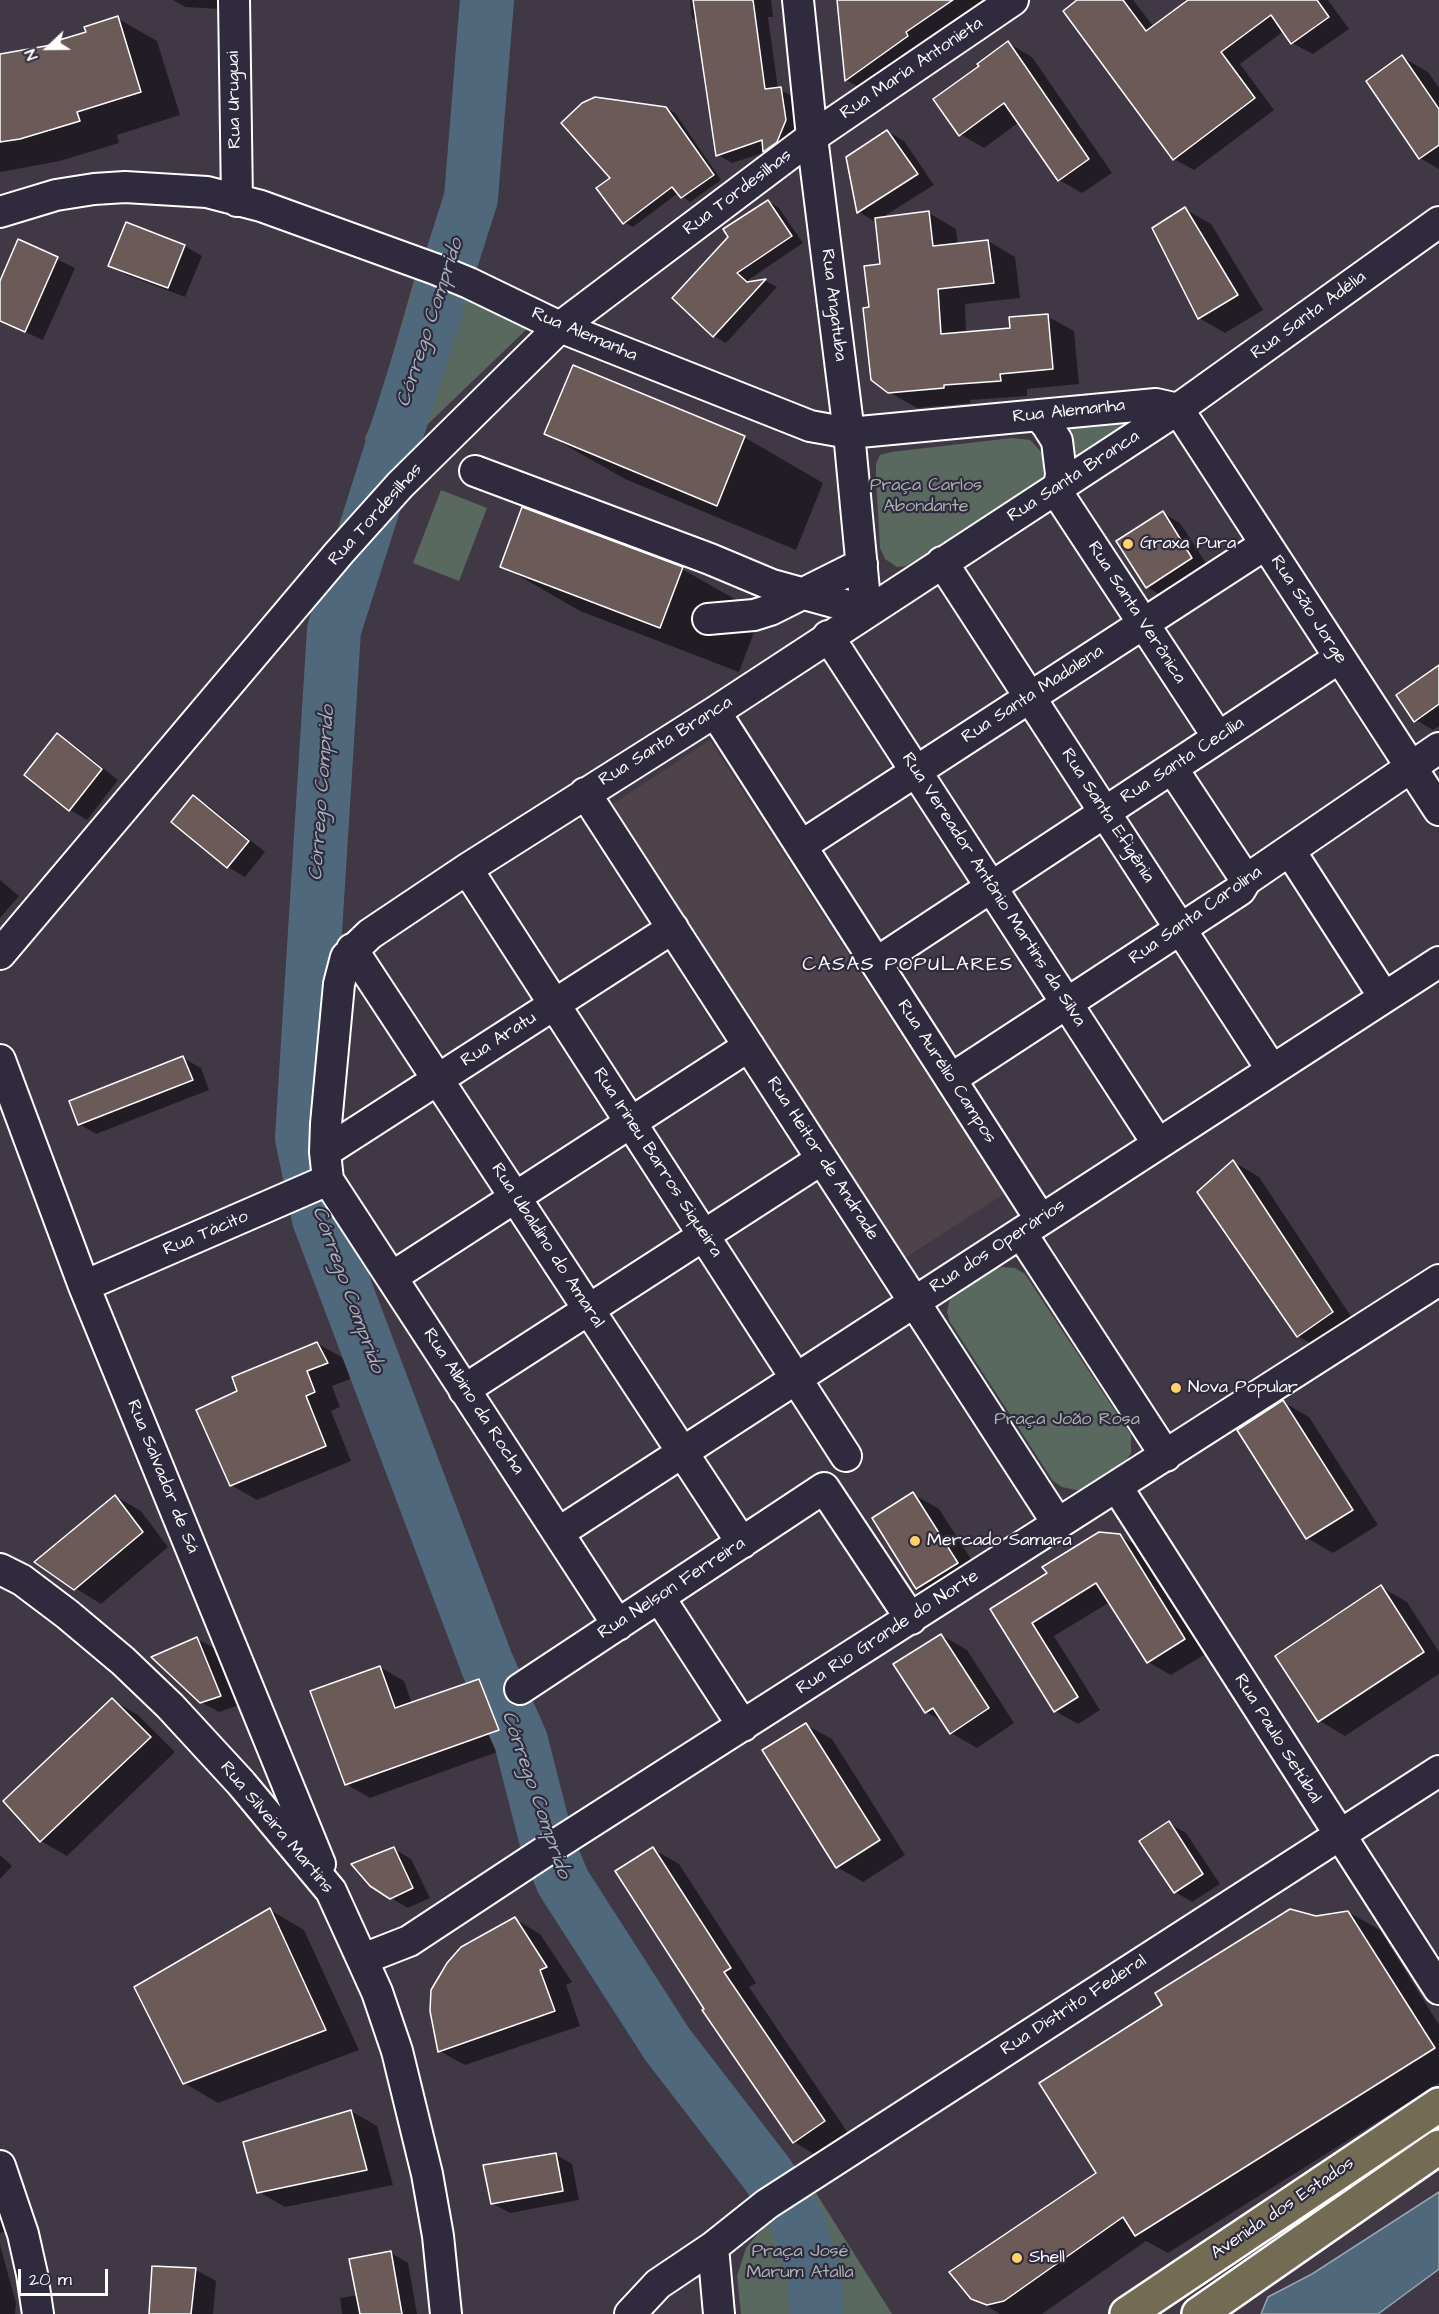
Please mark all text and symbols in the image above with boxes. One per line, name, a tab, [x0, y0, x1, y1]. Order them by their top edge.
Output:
street label: Rua Maria Antonieta	[837, 13, 987, 125]
north arrow	[18, 18, 78, 78]
text: N	[19, 46, 43, 64]
street label: Rua Uruguai	[223, 51, 247, 149]
street label: Rua Tordesilhas	[679, 145, 797, 241]
water label: Córrego Comprido	[392, 236, 470, 410]
street label: Rua Angatuba	[815, 248, 851, 362]
street label: Rua Santa Adélia	[1247, 267, 1371, 365]
street label: Rua Alemanha	[528, 303, 640, 367]
street label: Rua Alemanha	[1012, 395, 1126, 429]
street label: Rua Santa Branca	[1004, 426, 1144, 528]
street label: Rua Tordesilhas	[324, 459, 428, 571]
park label: Praça Carlos Abondante	[870, 475, 982, 518]
place label: Graxa Pura	[1140, 533, 1236, 555]
marker: Graxa Pura	[1121, 537, 1135, 551]
street label: Rua Santa Verônica	[1082, 538, 1190, 688]
street label: Rua São Jorge	[1265, 552, 1351, 668]
street label: Rua Santa Madalena	[958, 641, 1108, 749]
street label: Rua Santa Branca	[595, 692, 737, 792]
water label: Córrego Comprido	[305, 705, 341, 881]
street label: Rua Santa Cecília	[1117, 713, 1249, 809]
street label: Rua Santa Efigênia	[1056, 745, 1158, 887]
street label: Rua Vereador Antônio Martins da Silva	[896, 749, 1090, 1031]
street label: Rua Santa Carolina	[1125, 862, 1267, 970]
district label: CASAS POPULARES	[802, 954, 1014, 978]
street label: Rua Aurélio Campos	[892, 996, 1000, 1148]
street label: Rua Aratu	[457, 1008, 541, 1072]
street label: Rua Irineu Barros Siqueira	[588, 1064, 726, 1262]
street label: Rua Heitor de Andrade	[761, 1073, 883, 1245]
street label: Rua Ubaldino do Amaral	[486, 1160, 608, 1332]
street label: Rua dos Operários	[926, 1195, 1070, 1299]
water label: Córrego Comprido	[306, 1203, 388, 1377]
street label: Rua Tácito	[160, 1206, 252, 1262]
street label: Rua Albino da Rocha	[418, 1325, 528, 1479]
place label: Nova Popular	[1188, 1377, 1298, 1399]
marker: Nova Popular	[1169, 1381, 1183, 1395]
street label: Rua Salvador de Sá	[121, 1397, 203, 1557]
park label: Praça João Rosa	[994, 1409, 1140, 1431]
place label: Mercado Samara	[927, 1530, 1072, 1552]
street label: Rua Nelson Ferreira	[594, 1533, 750, 1645]
marker: Mercado Samara	[908, 1534, 922, 1548]
street label: Rua Rio Grande do Norte	[793, 1566, 983, 1700]
street label: Rua Paulo Setúbal	[1229, 1670, 1325, 1808]
water label: Córrego Comprido	[495, 1708, 575, 1882]
street label: Rua Silveira Martins	[215, 1758, 337, 1898]
street label: Rua Distrito Federal	[997, 1951, 1151, 2061]
street label: Avenida dos Estados	[1207, 2153, 1359, 2265]
park label: Praça José Marum Atalla	[746, 2241, 854, 2284]
place label: Shell	[1029, 2247, 1065, 2269]
marker: Shell	[1010, 2251, 1024, 2265]
scale bar	[21, 2257, 111, 2295]
text: 20 m	[29, 2267, 72, 2292]

